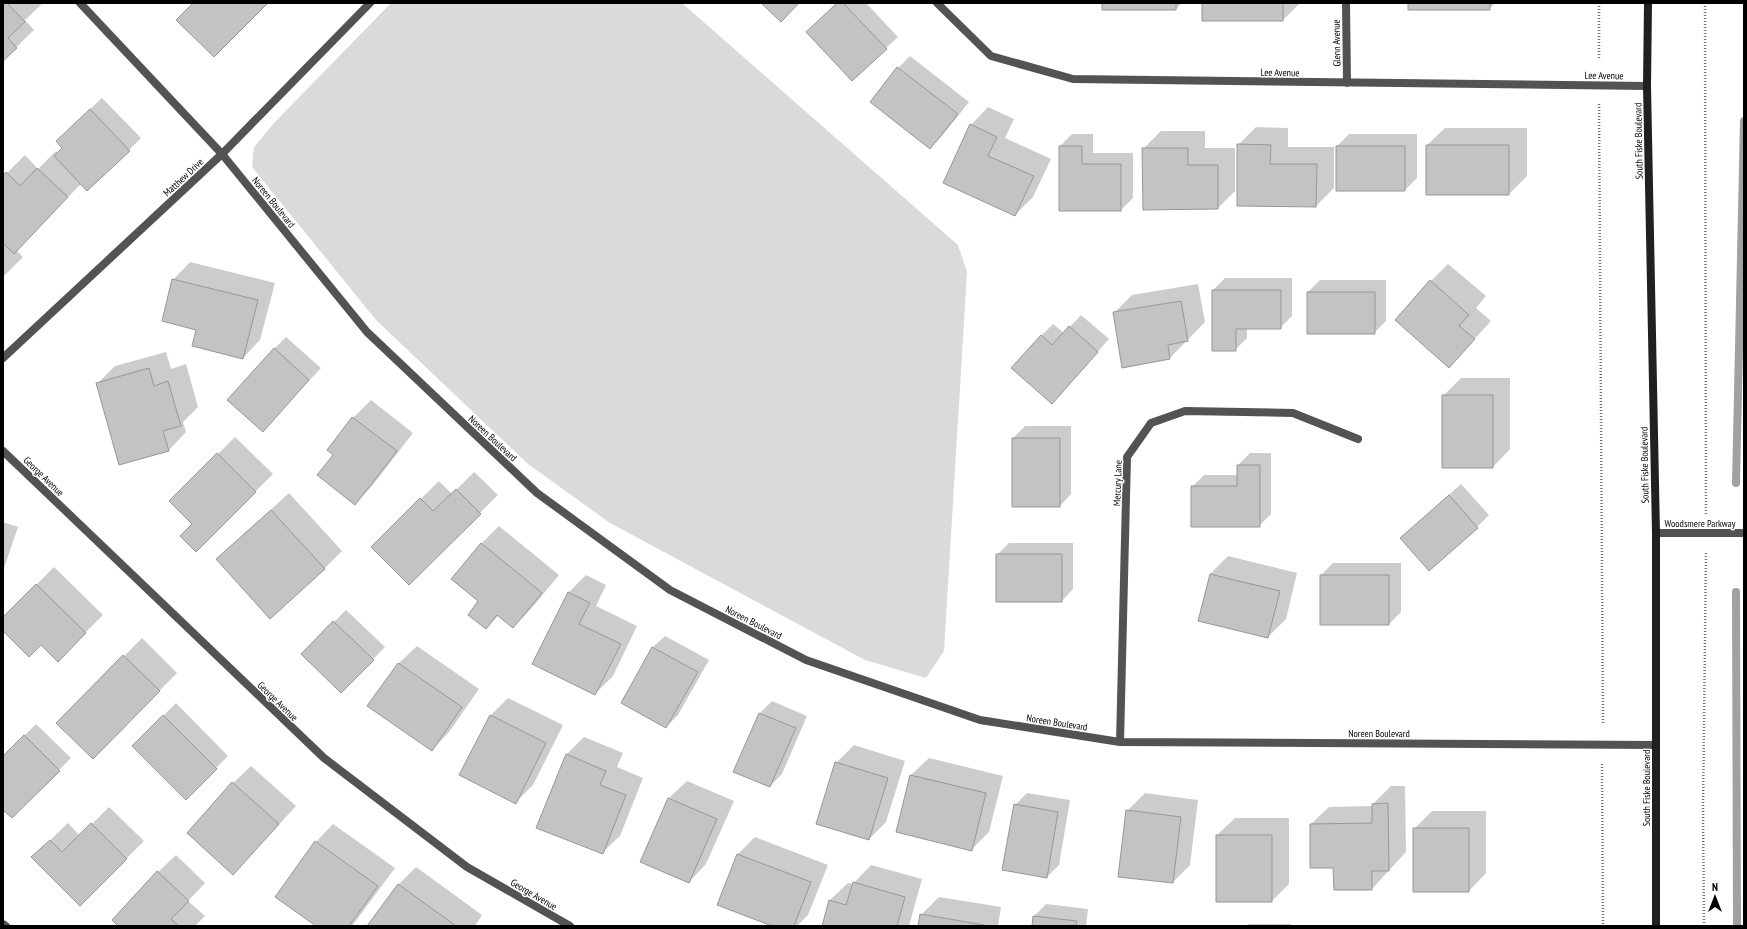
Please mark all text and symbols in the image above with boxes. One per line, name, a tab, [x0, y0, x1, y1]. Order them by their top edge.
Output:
street label: Glenn Avenue	[1330, 19, 1343, 67]
street label: Lee Avenue	[1260, 66, 1300, 79]
street label: Lee Avenue	[1584, 69, 1624, 82]
street label: South Fiske Boulevard	[1631, 103, 1646, 179]
street label: Matthew Drive	[161, 155, 206, 199]
street label: Noreen Boulevard	[249, 174, 298, 230]
street label: Noreen Boulevard	[466, 413, 520, 464]
street label: South Fiske Boulevard	[1637, 427, 1652, 503]
street label: George Avenue	[21, 454, 67, 499]
street label: Mercury Lane	[1110, 460, 1125, 506]
street label: Woodsmere Parkway	[1665, 517, 1736, 530]
street label: Noreen Boulevard	[723, 603, 784, 642]
street label: George Avenue	[255, 679, 301, 724]
street label: Noreen Boulevard	[1025, 711, 1088, 734]
street label: Noreen Boulevard	[1348, 727, 1410, 740]
street label: South Fiske Boulevard	[1640, 750, 1653, 826]
street label: George Avenue	[508, 876, 559, 913]
north arrow	[1695, 877, 1735, 917]
text: N	[1712, 880, 1718, 894]

